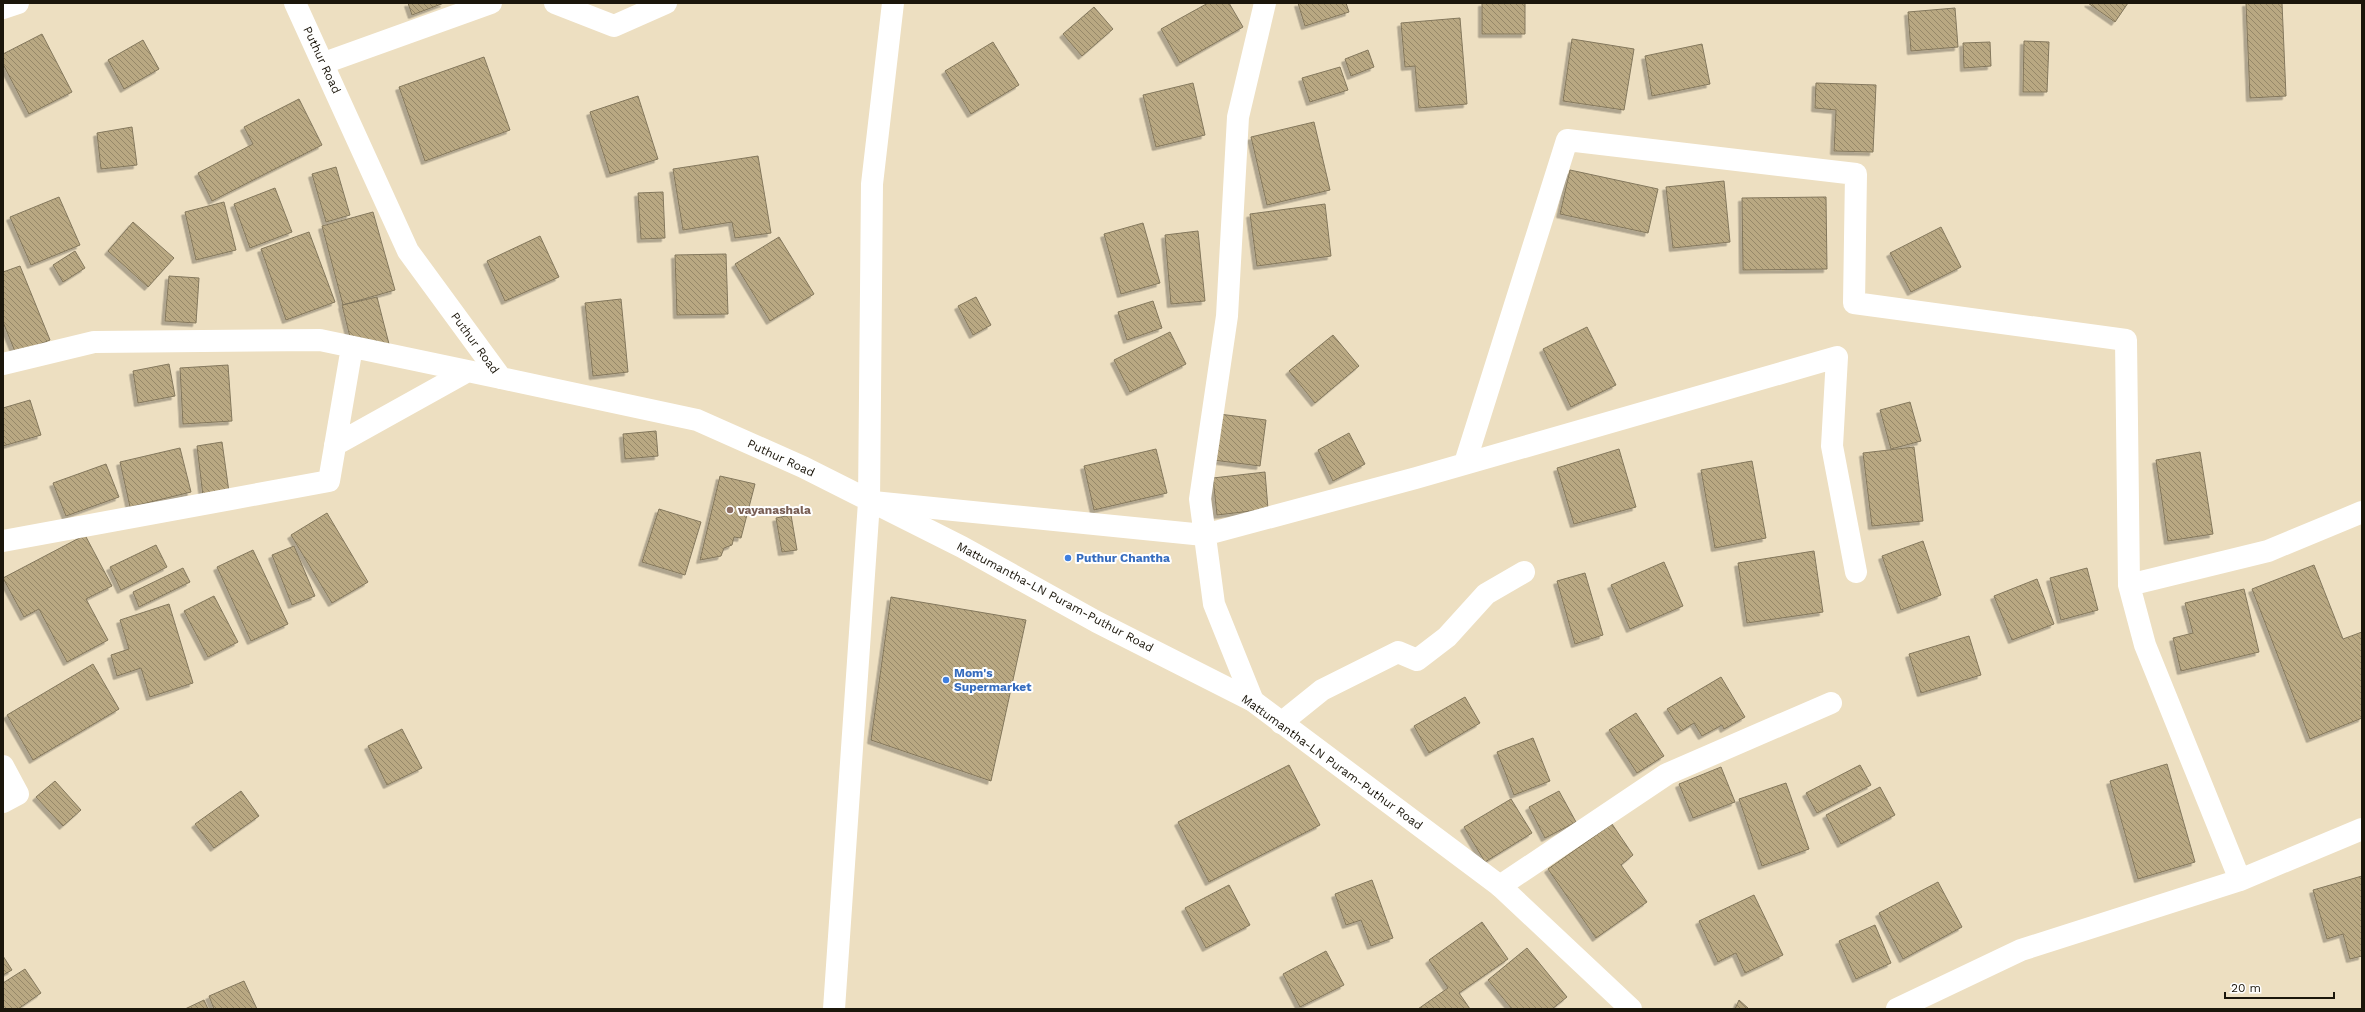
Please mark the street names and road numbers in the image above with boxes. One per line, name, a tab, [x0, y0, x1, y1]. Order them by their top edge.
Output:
street label: Puthur Road	[300, 24, 344, 96]
street label: Puthur Road	[448, 310, 502, 376]
street label: Puthur Road	[745, 436, 817, 480]
street label: Mattumantha-LN Puram-Puthur Road	[954, 539, 1156, 655]
street label: Mattumantha-LN Puram-Puthur Road	[1239, 691, 1425, 833]

